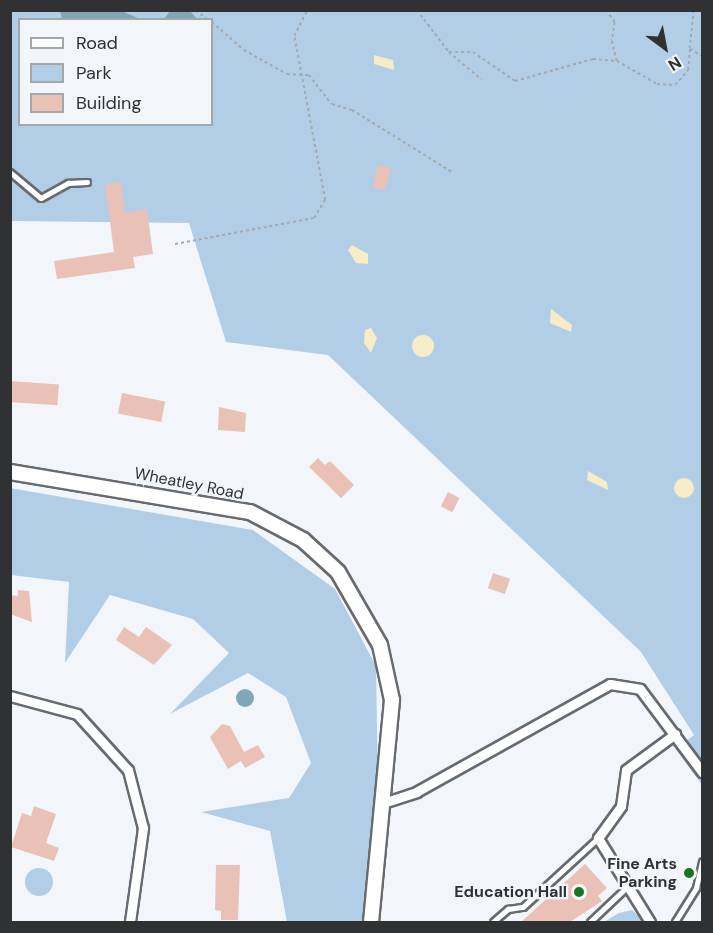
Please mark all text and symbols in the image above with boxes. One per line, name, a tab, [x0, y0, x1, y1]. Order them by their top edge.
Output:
legend	[18, 18, 213, 126]
north arrow	[635, 18, 695, 78]
text: Road	[76, 31, 118, 55]
text: N	[664, 52, 685, 76]
text: Park	[76, 61, 112, 85]
text: Building	[76, 91, 141, 115]
street label: Wheatley Road	[133, 464, 245, 504]
place label: Fine Arts Parking	[607, 854, 677, 892]
marker: Fine Arts Parking	[682, 866, 696, 880]
place label: Education Hall	[454, 882, 567, 902]
marker: Education Hall	[572, 885, 586, 899]

